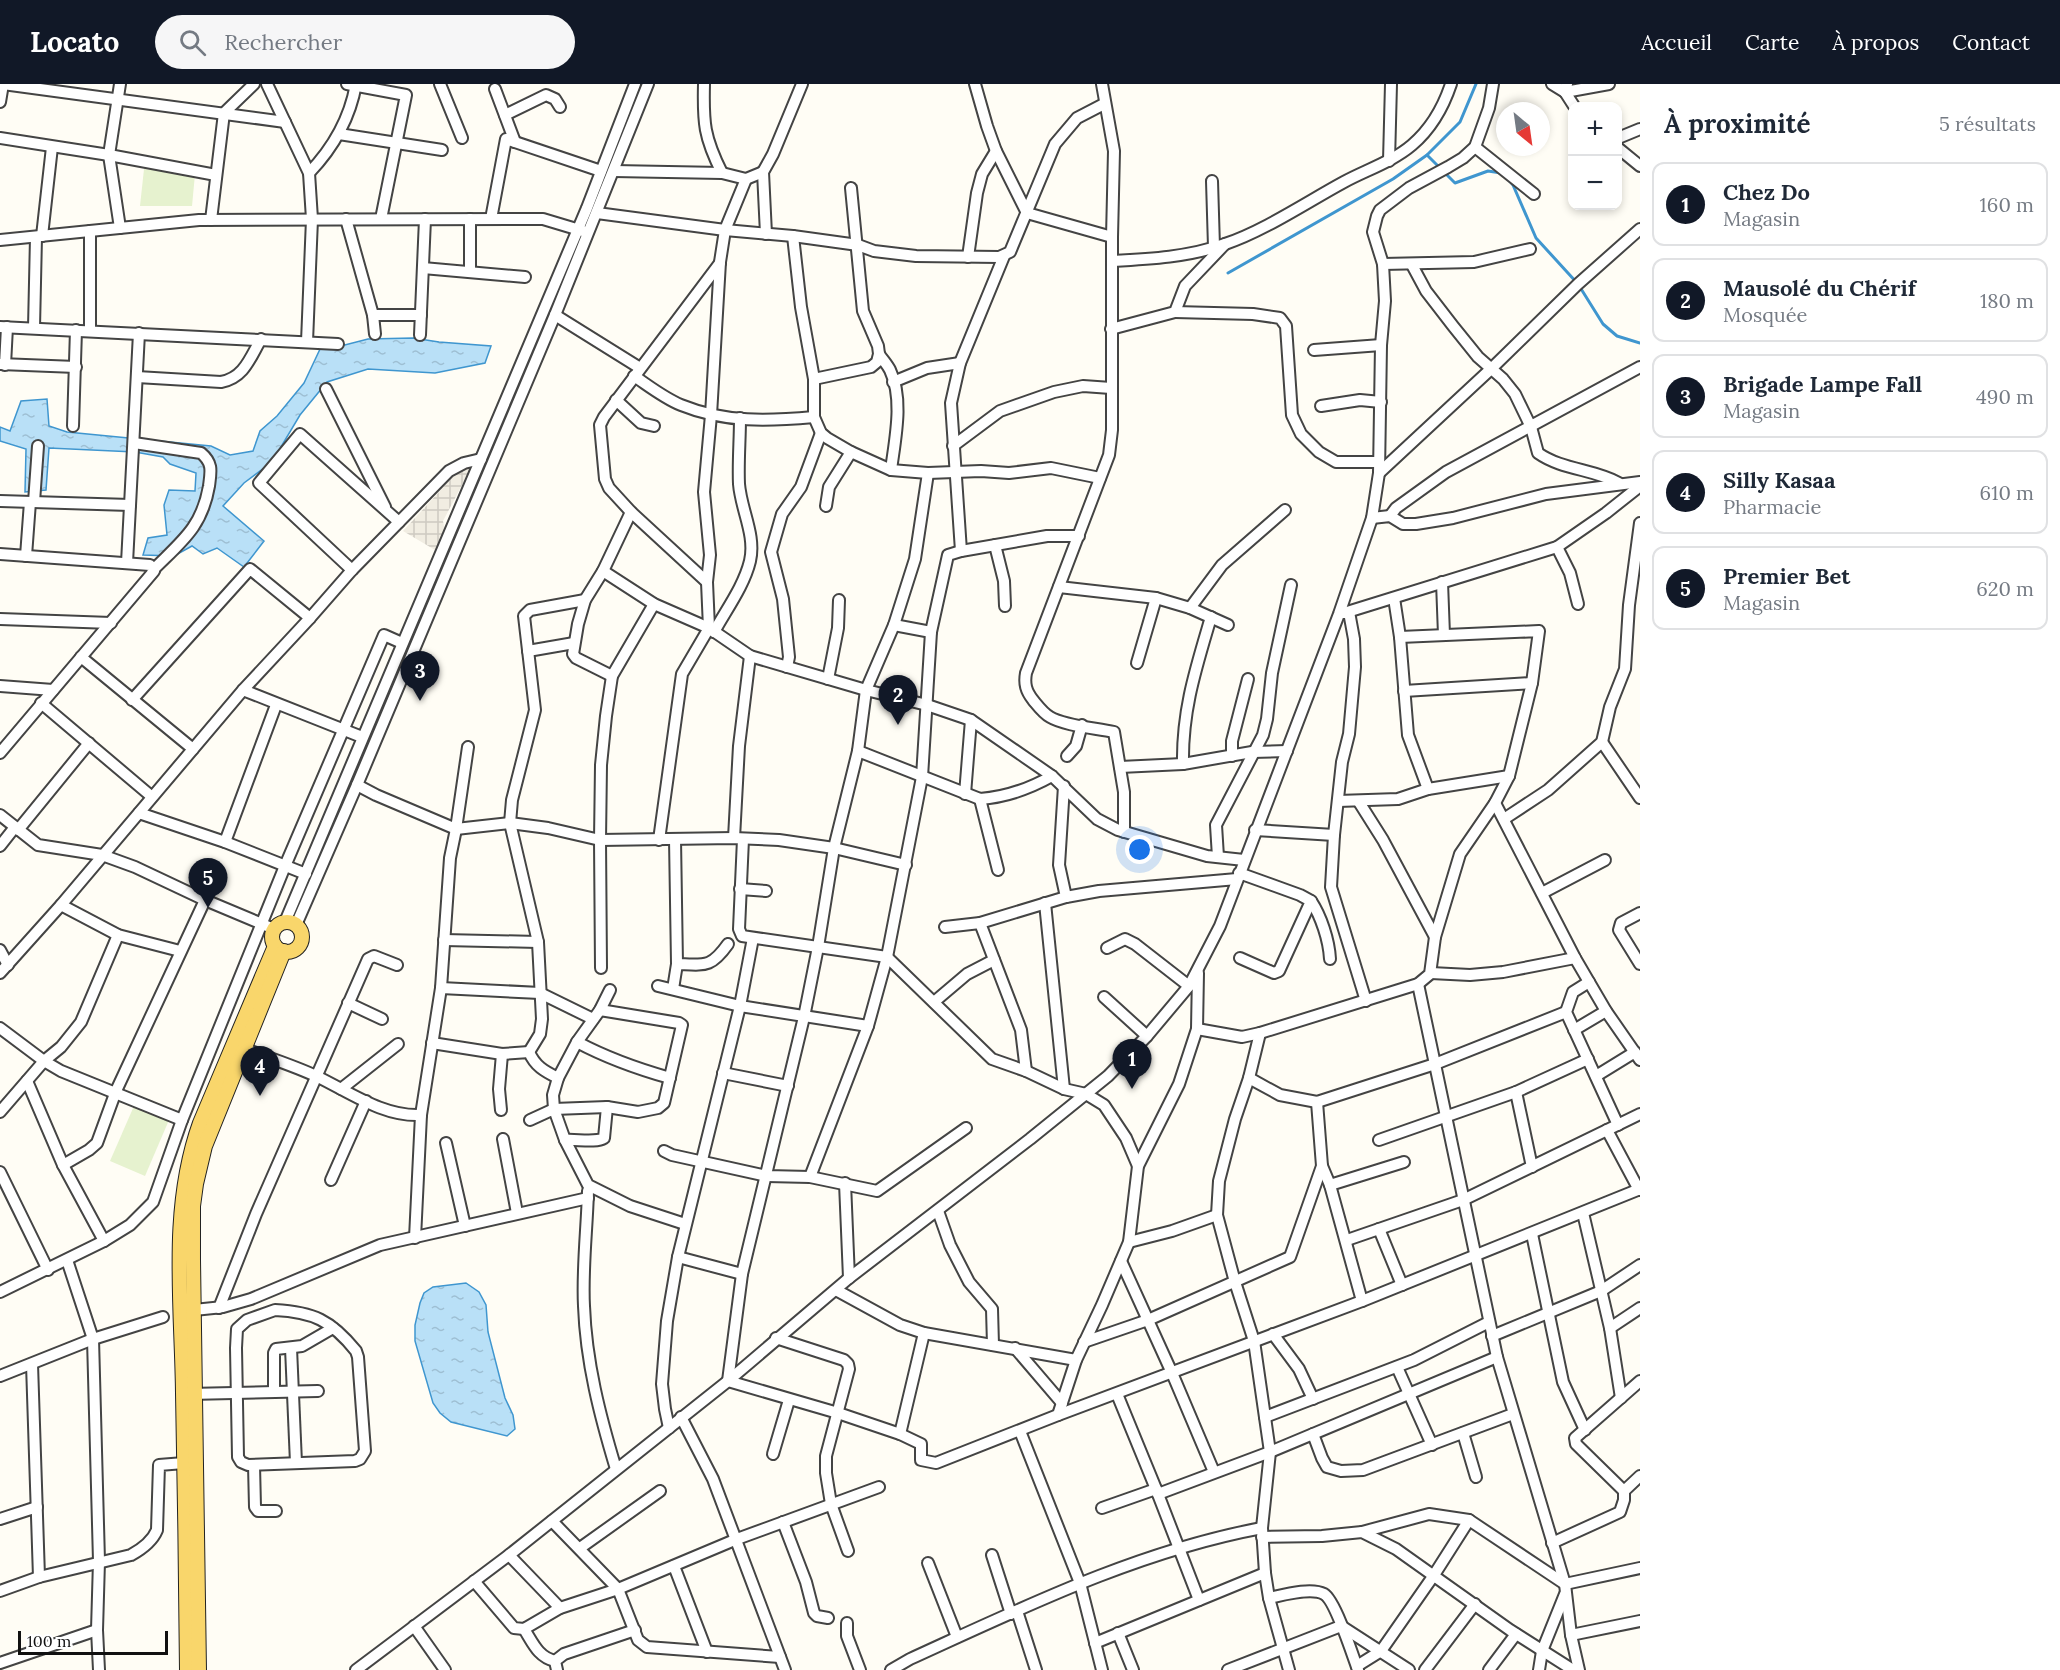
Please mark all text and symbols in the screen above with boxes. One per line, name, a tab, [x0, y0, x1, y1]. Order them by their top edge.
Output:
search box	[155, 15, 575, 69]
text: Locato	[30, 24, 119, 60]
icon: search	[176, 26, 209, 59]
text: Rechercher	[224, 28, 342, 56]
text: Accueil	[1641, 29, 1712, 56]
text: Carte	[1745, 29, 1799, 56]
text: À propos	[1832, 29, 1919, 56]
text: Contact	[1952, 29, 2030, 56]
north arrow	[1496, 102, 1550, 156]
map controls	[1568, 102, 1622, 210]
button: +	[1568, 102, 1622, 156]
text: À proximité	[1664, 107, 1810, 140]
text: 5 résultats	[1939, 111, 2036, 136]
button: −	[1568, 156, 1622, 210]
text: Chez Do	[1723, 178, 1810, 206]
text: 1	[1681, 192, 1690, 217]
text: 160 m	[1980, 192, 2034, 217]
text: Magasin	[1723, 206, 1800, 231]
text: Mausolé du Chérif	[1723, 274, 1916, 302]
text: 2	[1680, 288, 1691, 313]
text: 180 m	[1980, 288, 2034, 313]
text: Mosquée	[1723, 302, 1807, 327]
text: Brigade Lampe Fall	[1723, 370, 1922, 398]
text: 3	[1680, 384, 1691, 409]
text: 490 m	[1976, 384, 2034, 409]
text: Magasin	[1723, 398, 1800, 423]
text: Silly Kasaa	[1723, 466, 1835, 494]
text: 4	[1680, 480, 1691, 505]
text: 610 m	[1980, 480, 2034, 505]
text: Pharmacie	[1723, 494, 1821, 519]
text: Premier Bet	[1723, 562, 1850, 590]
text: 5	[1680, 576, 1691, 601]
text: 620 m	[1976, 576, 2034, 601]
text: Magasin	[1723, 590, 1800, 615]
pin: 3	[400, 652, 440, 701]
pin: 2	[878, 676, 918, 725]
your location	[1125, 835, 1154, 864]
pin: 5	[188, 858, 228, 908]
pin: 1	[1112, 1040, 1152, 1089]
pin: 4	[240, 1046, 280, 1096]
scale bar	[18, 1628, 168, 1656]
text: 100 m	[27, 1631, 71, 1651]

